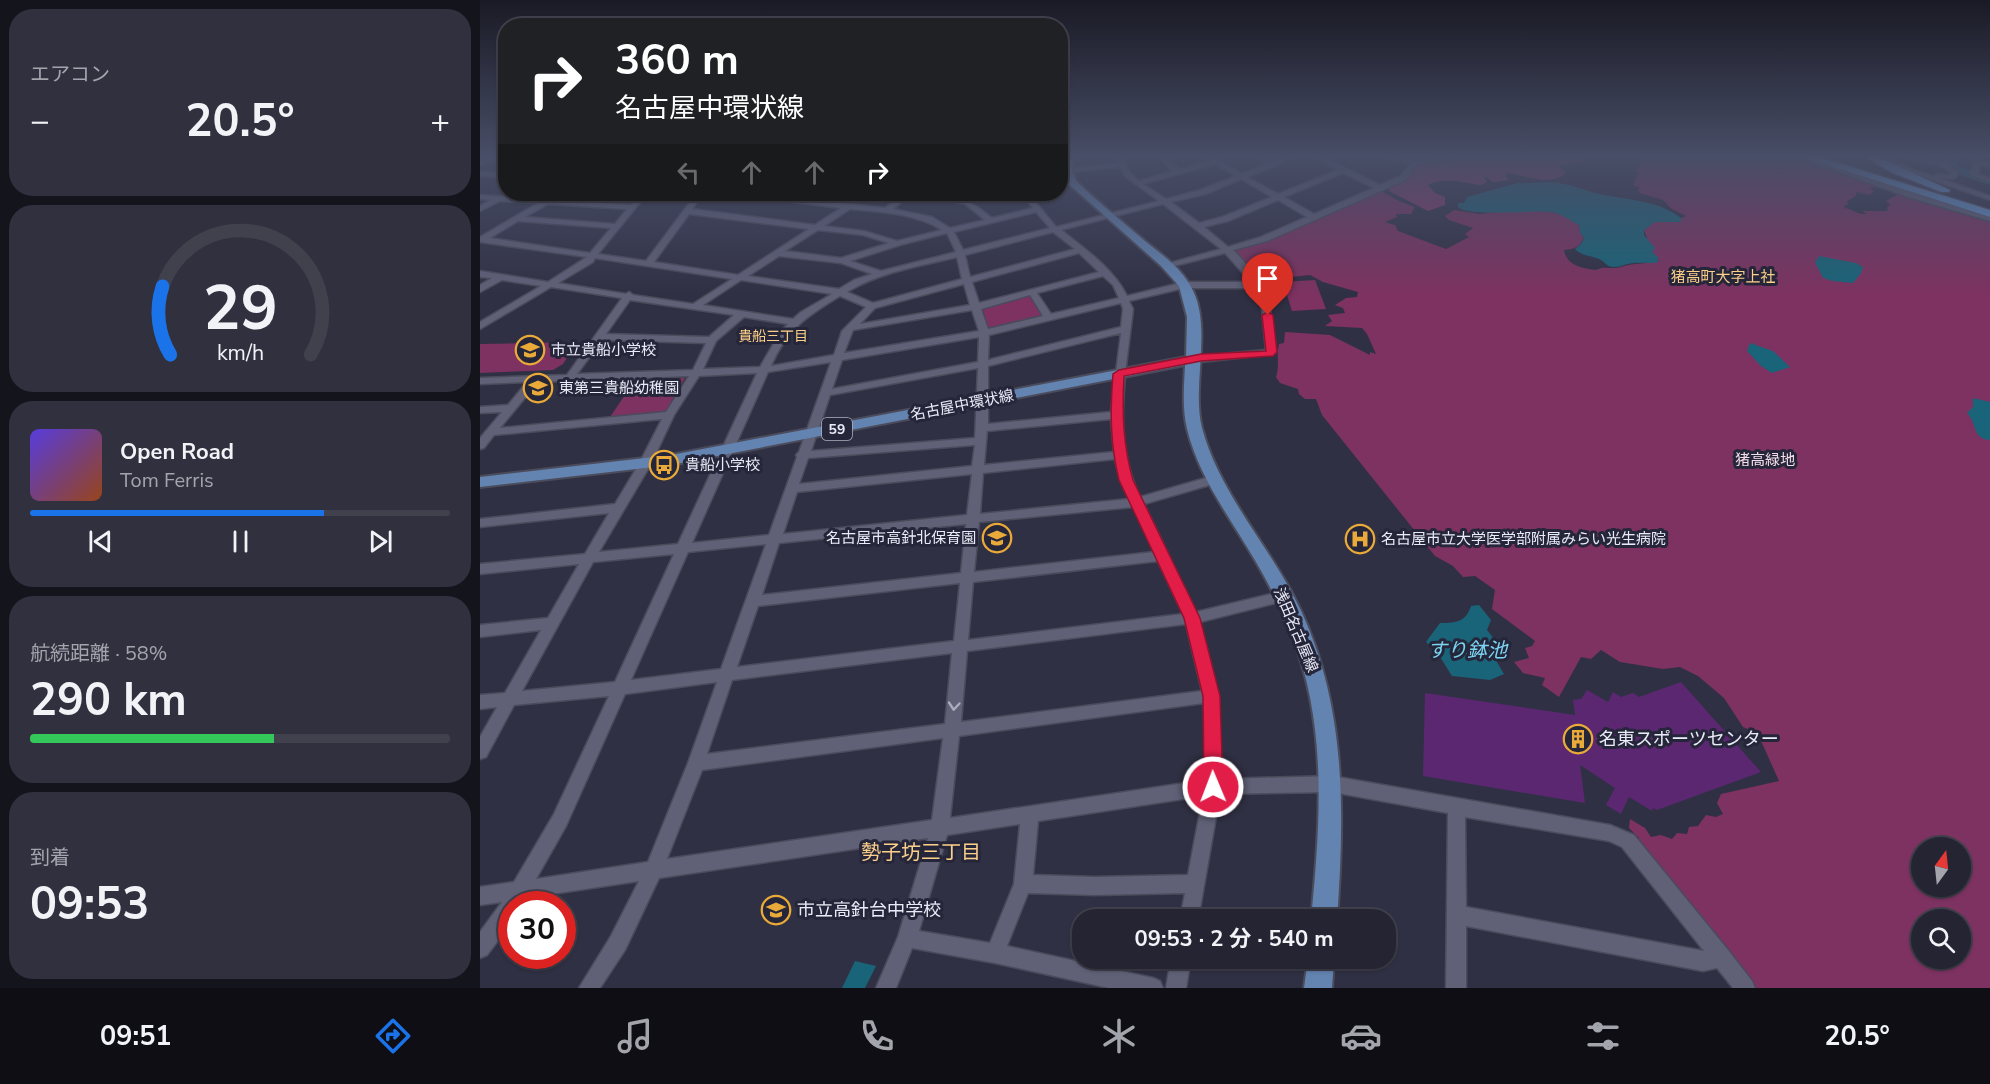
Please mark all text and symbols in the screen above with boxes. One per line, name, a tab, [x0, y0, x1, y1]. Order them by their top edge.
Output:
text: 360 m	[615, 32, 739, 89]
icon: right	[516, 42, 594, 120]
text: エアコン	[30, 61, 110, 88]
text: 名古屋中環状線	[615, 90, 804, 127]
text: 20.5°	[185, 91, 295, 152]
text: −	[30, 99, 50, 144]
text: +	[430, 99, 450, 144]
icon: left	[672, 156, 705, 189]
icon: ahead	[735, 156, 768, 189]
icon: ahead	[798, 156, 831, 189]
icon: right	[861, 156, 894, 189]
pin	[1242, 253, 1293, 315]
icon: arrive	[1251, 262, 1284, 295]
text: 29	[203, 266, 277, 351]
district label: 猪高町大字上社	[1670, 267, 1776, 287]
district label: 貴船三丁目	[738, 327, 808, 346]
school or university icon: 市立貴船小学校	[514, 334, 546, 366]
text: km/h	[216, 339, 264, 369]
place label: 市立貴船小学校	[551, 340, 656, 360]
school or university icon: 東第三貴船幼稚園	[522, 372, 554, 404]
place label: 東第三貴船幼稚園	[559, 378, 679, 398]
street label: 名古屋中環状線	[909, 385, 1015, 425]
road number: 59	[822, 418, 852, 440]
text: Open Road	[120, 437, 234, 467]
bus stop icon: 貴船小学校	[648, 449, 680, 481]
park label: 猪高緑地	[1735, 450, 1795, 470]
place label: 貴船小学校	[685, 455, 760, 475]
text: Tom Ferris	[120, 467, 214, 494]
school or university icon: 名古屋市高針北保育園	[981, 522, 1013, 554]
hospital icon: 名古屋市立大学医学部附属みらい光生病院	[1344, 523, 1376, 555]
icon: previous	[84, 525, 117, 558]
icon: pause	[224, 525, 257, 558]
icon: next	[364, 525, 397, 558]
place label: 名古屋市高針北保育園	[826, 528, 976, 548]
place label: 名古屋市立大学医学部附属みらい光生病院	[1381, 529, 1666, 549]
street label: 浅田名古屋線	[1269, 585, 1323, 675]
water label: すり鉢池	[1427, 637, 1509, 664]
text: 航続距離 · 58%	[30, 640, 167, 667]
text: 290 km	[30, 670, 187, 731]
one-way arrow	[948, 701, 961, 711]
building icon: 名東スポーツセンター	[1562, 723, 1594, 755]
place label: 名東スポーツセンター	[1599, 727, 1779, 751]
position arrow	[1181, 755, 1245, 819]
north arrow	[1911, 837, 1971, 897]
map controls	[1911, 837, 1971, 969]
district label: 勢子坊三丁目	[861, 839, 981, 866]
text: 到着	[30, 844, 70, 871]
text: 09:53	[30, 874, 149, 935]
speed limit sign: 30	[498, 891, 576, 969]
school or university icon: 市立高針台中学校	[760, 894, 792, 926]
place label: 市立高針台中学校	[797, 898, 941, 922]
button: search	[1911, 909, 1971, 969]
text: 09:53 · 2 分 · 540 m	[1135, 924, 1333, 954]
icon: directions	[372, 1015, 414, 1057]
icon: music	[614, 1015, 656, 1057]
icon: phone	[856, 1015, 898, 1057]
icon: climate	[1098, 1015, 1140, 1057]
icon: car	[1340, 1015, 1382, 1057]
icon: filters	[1582, 1015, 1624, 1057]
text: 09:51	[100, 1018, 172, 1055]
text: 20.5°	[1824, 1018, 1890, 1055]

